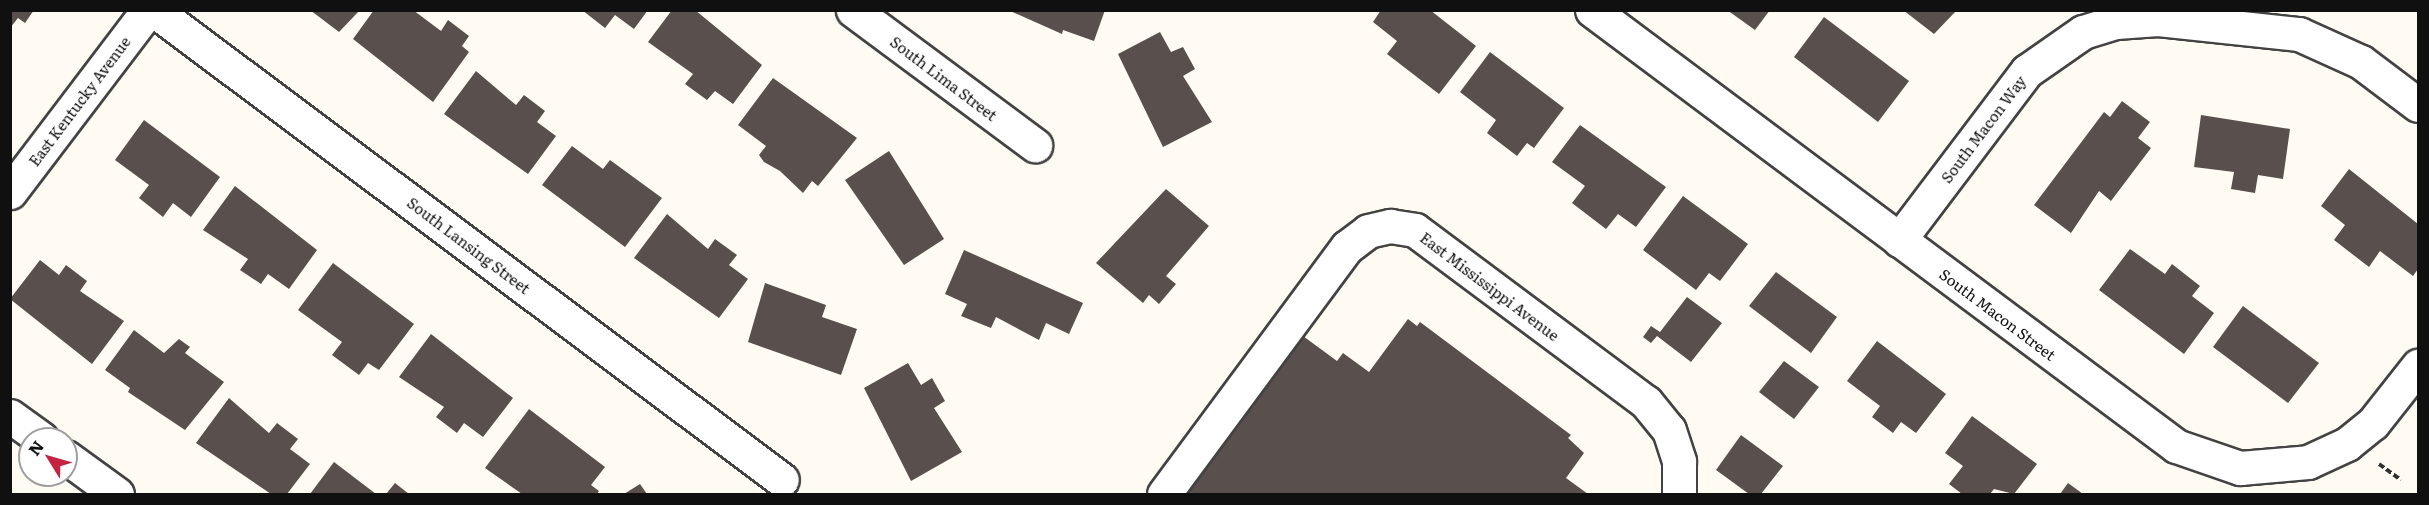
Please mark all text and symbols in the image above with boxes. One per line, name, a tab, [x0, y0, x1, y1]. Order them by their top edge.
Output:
street label: South Lima Street	[887, 32, 1001, 124]
street label: East Kentucky Avenue	[24, 33, 134, 169]
street label: South Macon Way	[1937, 72, 2029, 186]
street label: South Lansing Street	[404, 193, 534, 297]
street label: East Mississippi Avenue	[1417, 228, 1563, 344]
street label: South Macon Street	[1937, 265, 2059, 363]
north arrow	[18, 427, 78, 487]
text: N	[22, 435, 49, 460]

